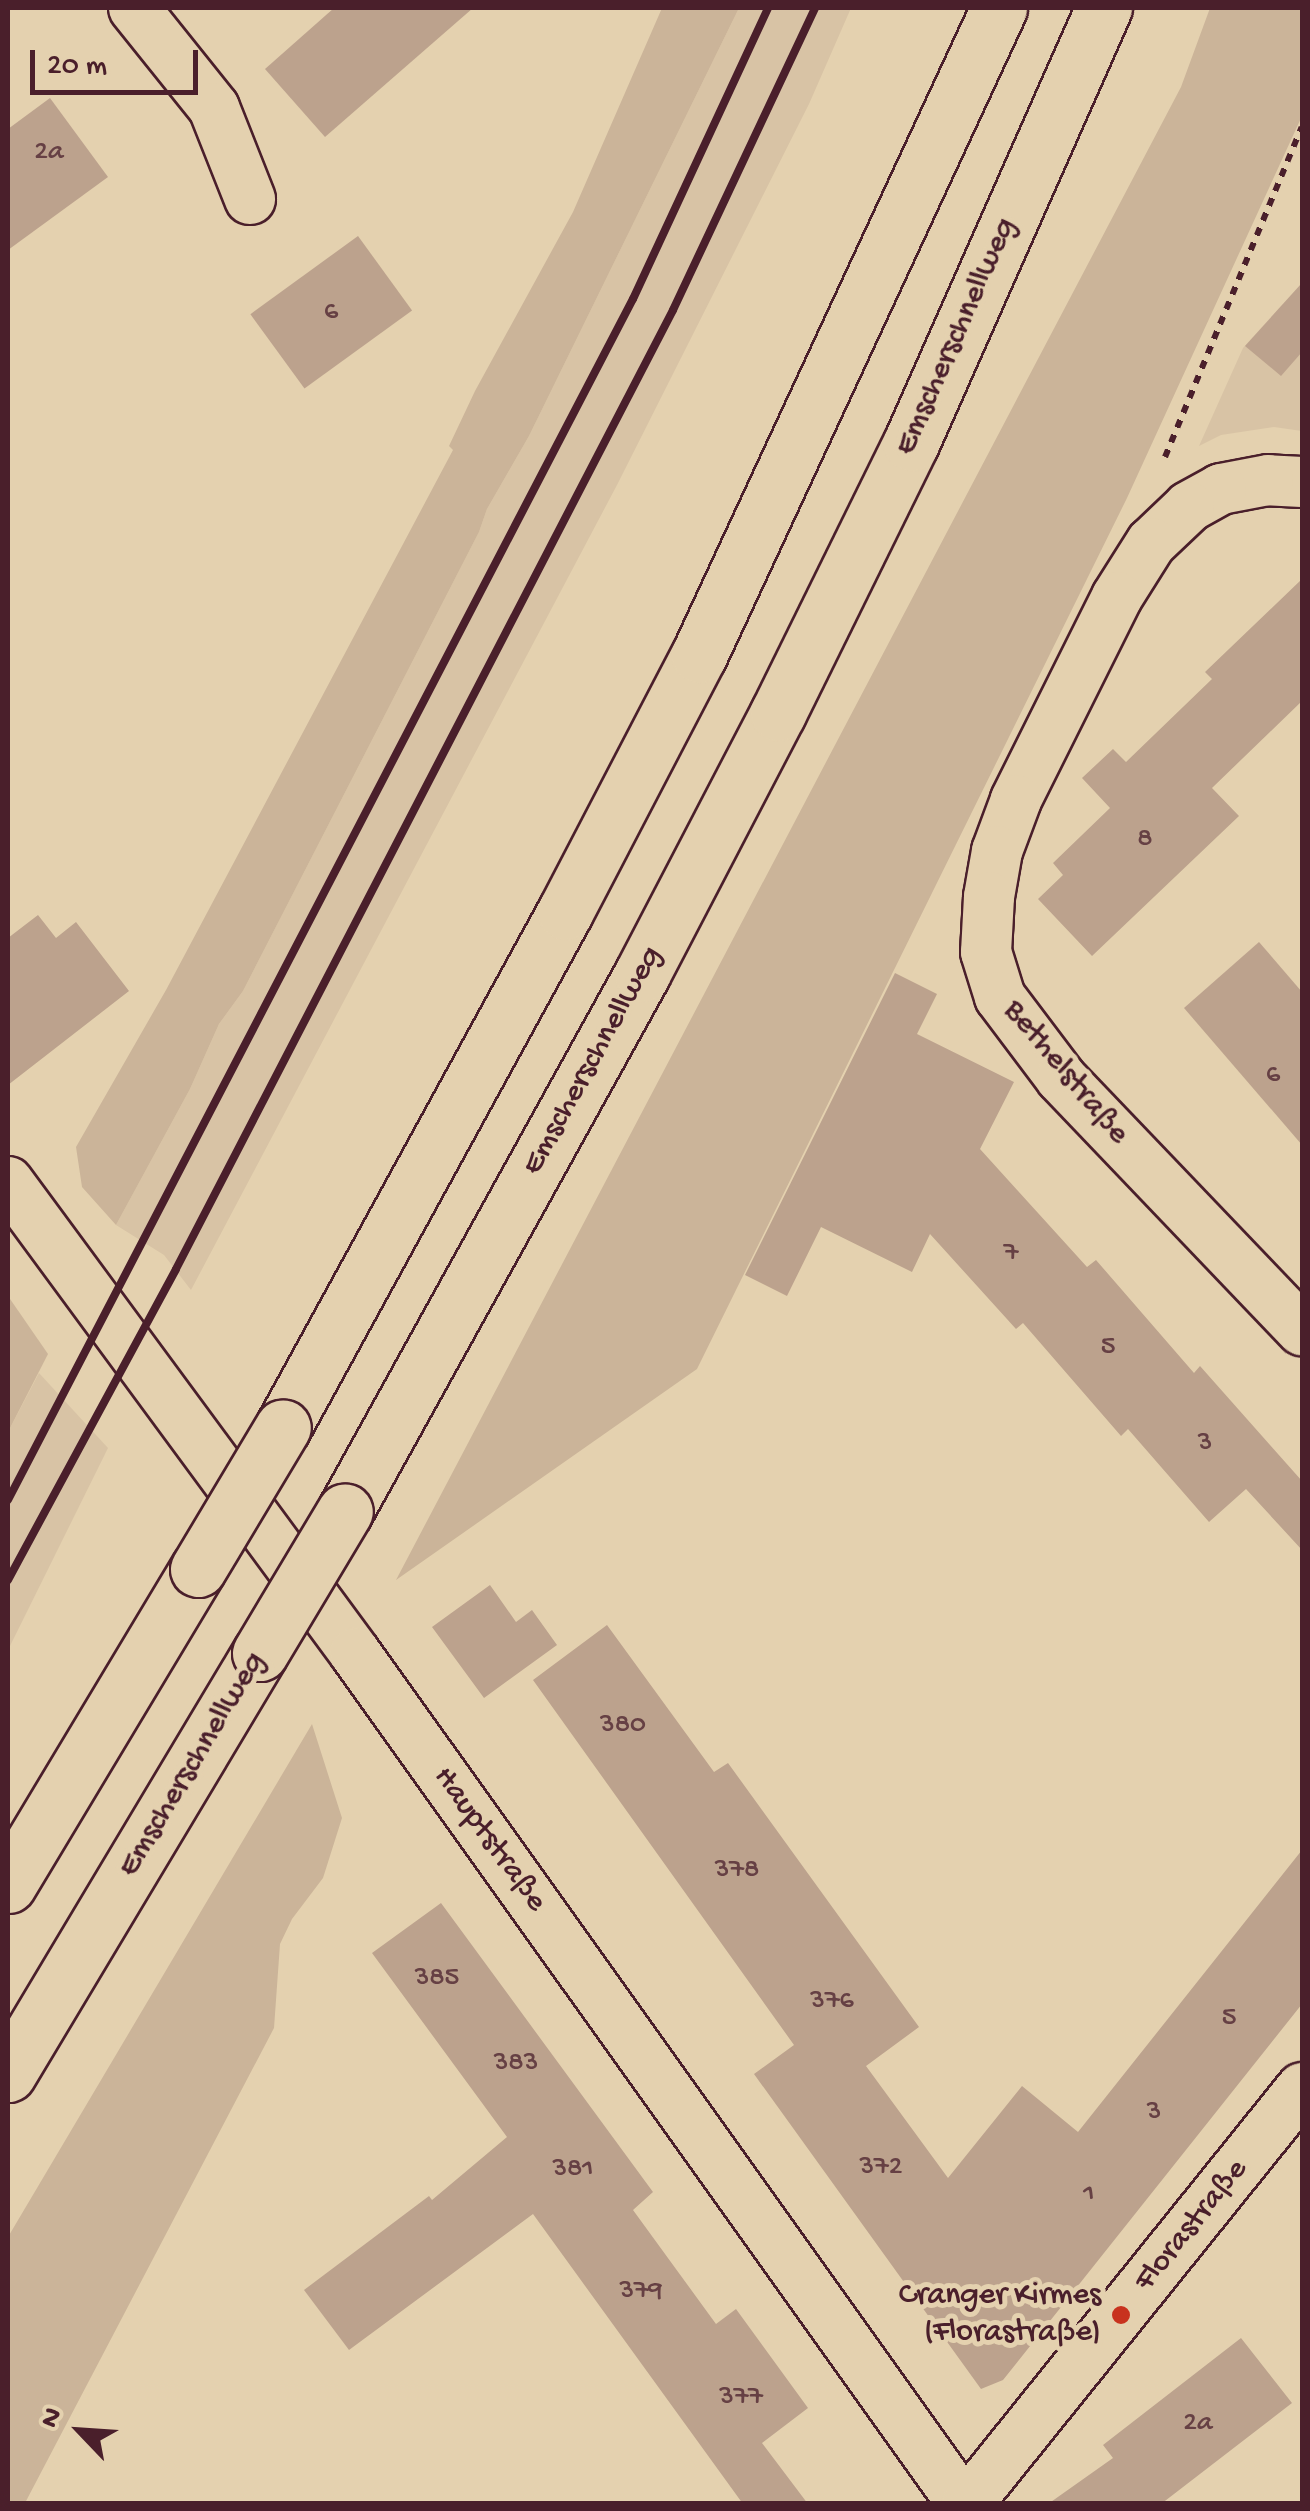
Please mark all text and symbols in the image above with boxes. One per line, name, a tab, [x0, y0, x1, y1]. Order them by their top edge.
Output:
scale bar	[35, 30, 202, 92]
text: 20 m	[47, 50, 107, 85]
house number: 2a	[34, 136, 64, 170]
street label: Emscherschnellweg	[887, 212, 1027, 462]
house number: 6	[324, 296, 338, 330]
house number: 8	[1137, 823, 1153, 857]
street label: Emscherschnellweg	[514, 940, 672, 1182]
street label: Bethelstraße	[994, 993, 1136, 1153]
house number: 6	[1266, 1059, 1280, 1093]
house number: 7	[1004, 1237, 1018, 1271]
house number: 5	[1101, 1331, 1115, 1365]
house number: 3	[1198, 1427, 1212, 1461]
street label: Emscherschnellweg	[111, 1646, 275, 1884]
house number: 380	[600, 1709, 646, 1743]
street label: Hauptstraße	[424, 1760, 554, 1920]
house number: 378	[715, 1854, 759, 1888]
house number: 385	[415, 1962, 459, 1996]
house number: 376	[810, 1985, 854, 2019]
house number: 5	[1222, 2002, 1236, 2036]
house number: 383	[494, 2047, 538, 2081]
house number: 3	[1147, 2096, 1161, 2130]
house number: 372	[860, 2151, 902, 2185]
street label: Florastraße	[1127, 2152, 1257, 2300]
house number: 381	[552, 2153, 594, 2187]
house number: 1	[1083, 2178, 1095, 2212]
house number: 379	[619, 2275, 663, 2309]
place label: Cranger Kirmes (Florastraße)	[899, 2278, 1101, 2353]
marker: Cranger Kirmes (Florastraße)	[1110, 2304, 1132, 2326]
north arrow	[30, 2381, 130, 2481]
house number: 377	[719, 2381, 763, 2415]
text: N	[34, 2403, 71, 2433]
house number: 2a	[1183, 2407, 1213, 2441]

